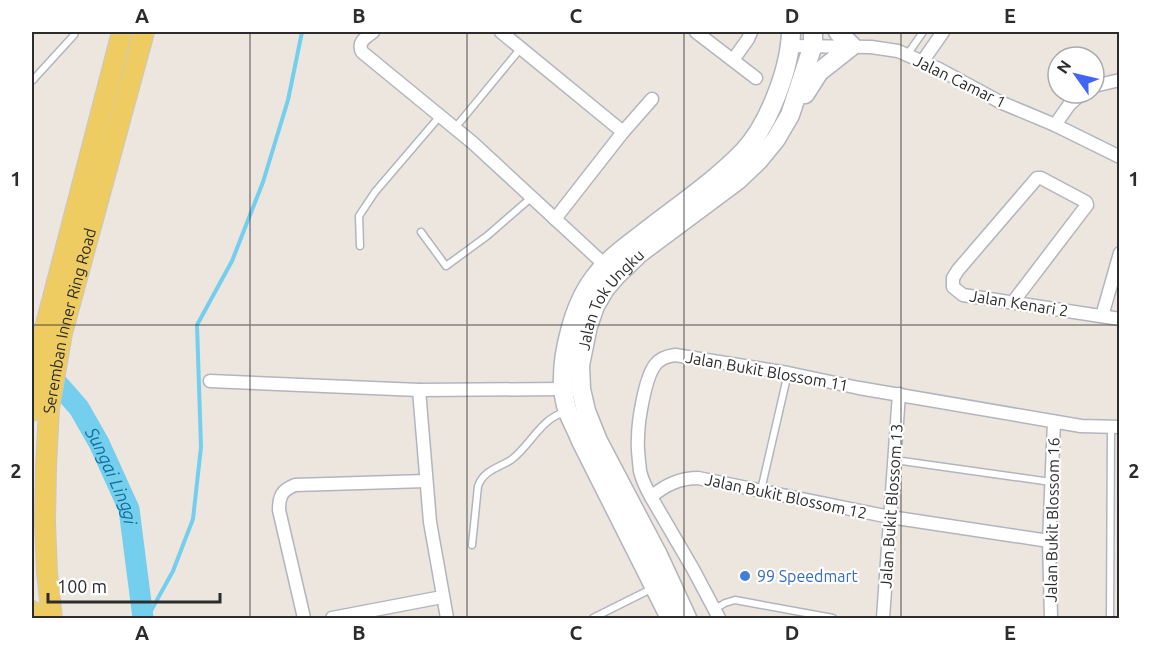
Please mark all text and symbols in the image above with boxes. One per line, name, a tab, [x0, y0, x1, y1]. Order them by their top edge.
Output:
text: A	[135, 4, 149, 27]
text: B	[352, 4, 366, 27]
text: C	[570, 4, 583, 27]
text: D	[785, 4, 799, 27]
text: E	[1004, 4, 1016, 27]
north arrow	[1046, 45, 1106, 105]
street label: Jalan Camar 1	[911, 51, 1009, 111]
text: N	[1053, 57, 1074, 77]
text: 1	[10, 167, 22, 190]
text: 1	[1128, 167, 1140, 190]
street label: Seremban Inner Ring Road	[40, 226, 99, 414]
street label: Jalan Tok Ungku	[574, 245, 647, 352]
street label: Jalan Kenari 2	[968, 286, 1070, 320]
street label: Jalan Bukit Blossom 11	[684, 348, 850, 394]
water label: Sungai Linggi	[82, 423, 141, 526]
street label: Jalan Bukit Blossom 13	[876, 423, 906, 589]
street label: Jalan Bukit Blossom 16	[1042, 437, 1062, 603]
text: 2	[10, 459, 22, 482]
text: 2	[1128, 459, 1140, 482]
street label: Jalan Bukit Blossom 12	[703, 470, 869, 522]
scale bar	[48, 566, 220, 604]
place label: 99 Speedmart	[757, 567, 859, 585]
marker: 99 Speedmart	[738, 569, 752, 583]
text: 100 m	[57, 576, 107, 596]
text: A	[135, 621, 149, 644]
text: B	[352, 621, 366, 644]
text: C	[570, 621, 583, 644]
text: D	[785, 621, 799, 644]
text: E	[1004, 621, 1016, 644]

